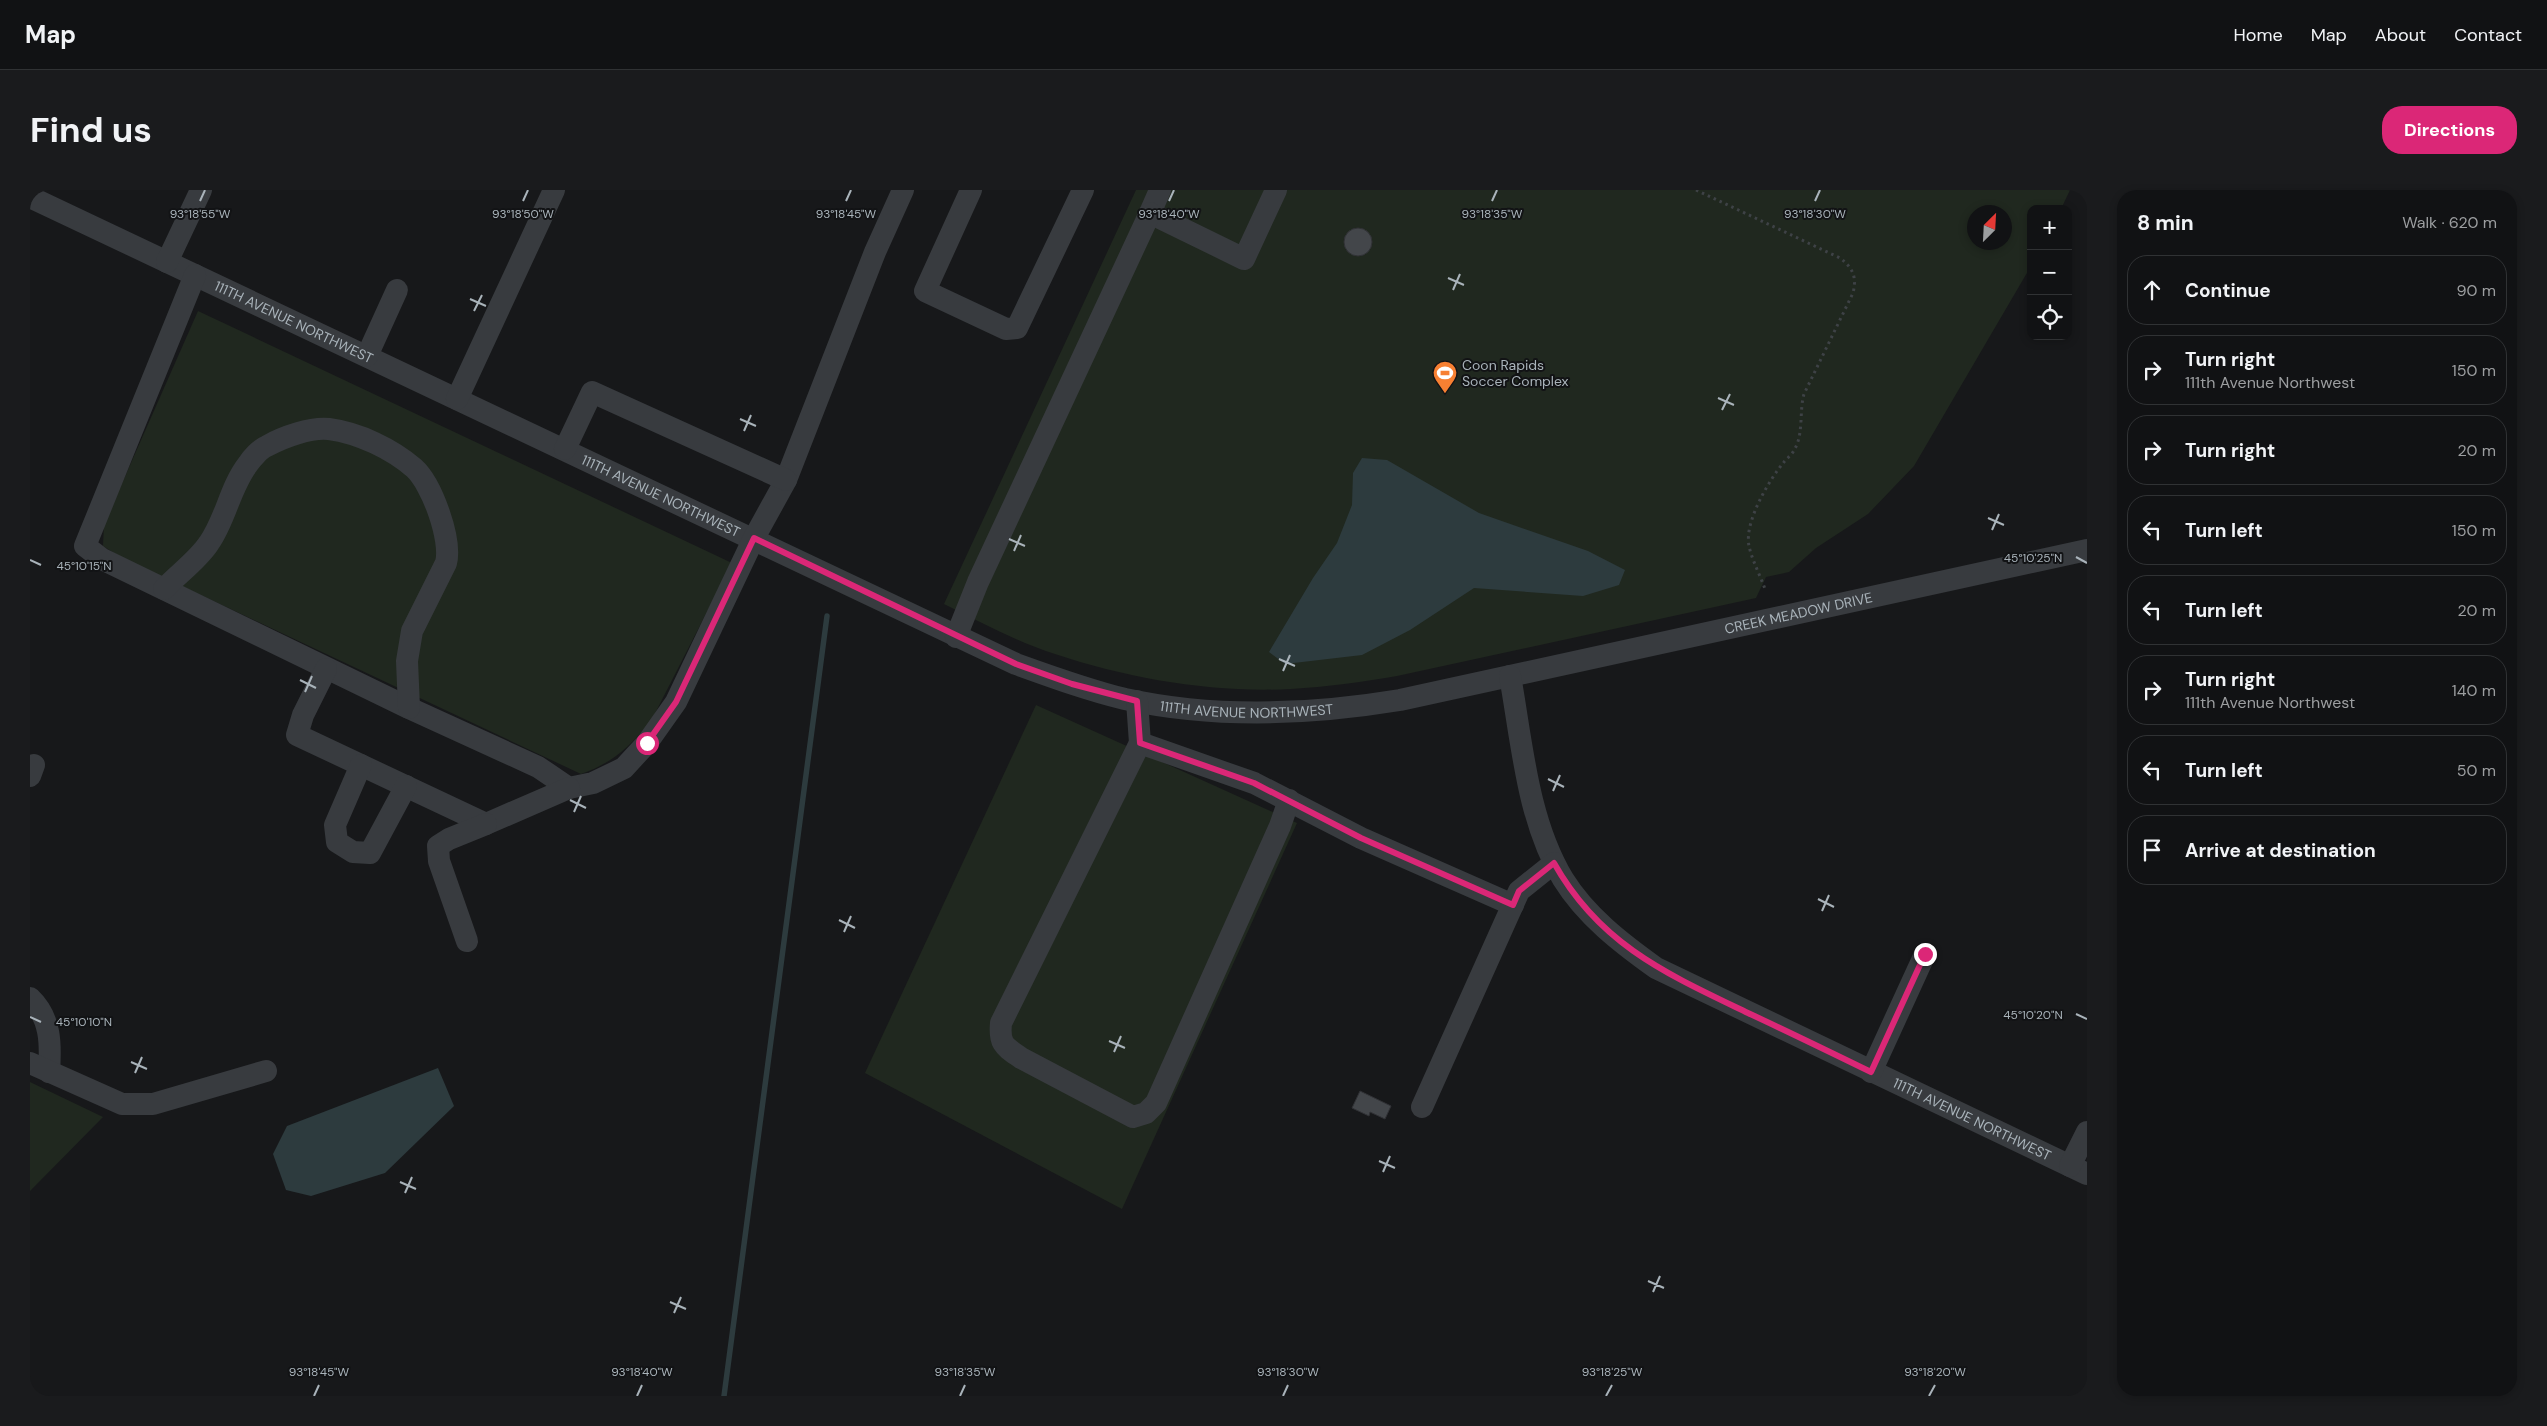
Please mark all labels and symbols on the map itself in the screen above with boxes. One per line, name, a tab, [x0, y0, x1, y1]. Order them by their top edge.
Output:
north arrow	[1967, 205, 2012, 250]
text: 93°18'55"W	[170, 206, 231, 222]
text: 93°18'50"W	[492, 206, 554, 222]
text: 93°18'45"W	[816, 206, 877, 222]
text: 93°18'40"W	[1138, 206, 1200, 222]
text: 93°18'35"W	[1462, 206, 1523, 222]
text: 93°18'30"W	[1784, 206, 1846, 222]
street label: 111TH AVENUE NORTHWEST	[212, 277, 376, 367]
place label: Coon Rapids Soccer Complex	[1462, 356, 1569, 390]
sports icon: Coon Rapids Soccer Complex	[1432, 360, 1458, 394]
street label: 111TH AVENUE NORTHWEST	[579, 451, 743, 541]
text: 45°10'25"N	[2004, 550, 2062, 566]
text: 45°10'15"N	[56, 558, 112, 574]
street label: CREEK MEADOW DRIVE	[1723, 588, 1874, 638]
street label: 111TH AVENUE NORTHWEST	[1159, 697, 1334, 722]
route start	[636, 732, 659, 755]
route end	[1914, 943, 1937, 966]
text: 45°10'20"N	[2003, 1007, 2063, 1023]
text: 45°10'10"N	[56, 1014, 112, 1030]
street label: 111TH AVENUE NORTHWEST	[1890, 1074, 2054, 1165]
text: 93°18'45"W	[289, 1364, 350, 1380]
text: 93°18'40"W	[611, 1364, 673, 1380]
text: 93°18'35"W	[935, 1364, 996, 1380]
text: 93°18'30"W	[1257, 1364, 1319, 1380]
text: 93°18'25"W	[1582, 1364, 1643, 1380]
text: 93°18'20"W	[1904, 1364, 1966, 1380]

